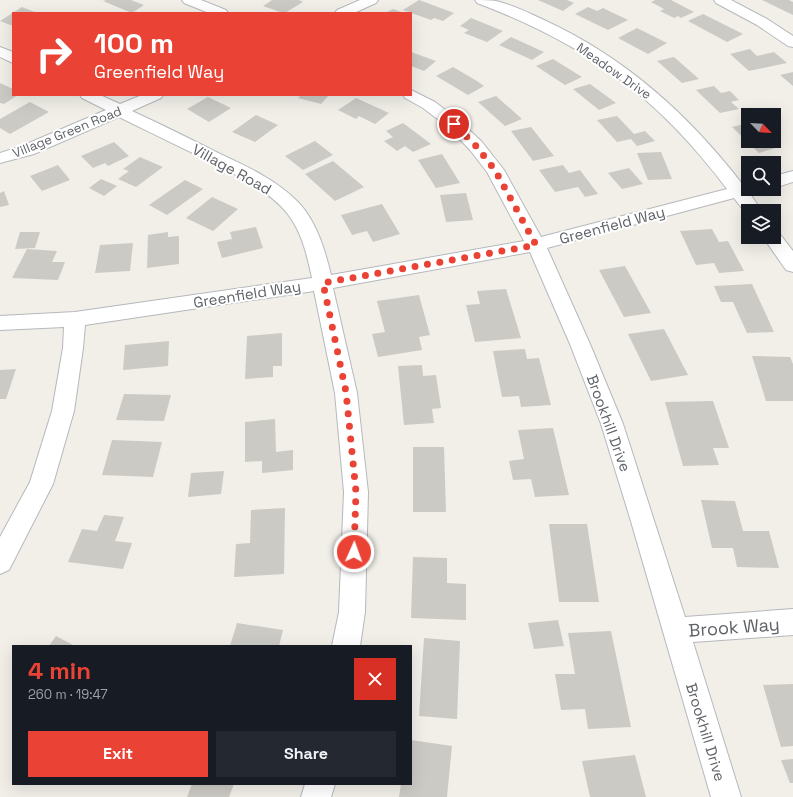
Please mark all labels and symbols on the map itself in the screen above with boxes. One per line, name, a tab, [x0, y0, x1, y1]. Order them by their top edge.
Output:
street label: Meadow Drive	[573, 39, 655, 103]
street label: Village Green Road	[10, 102, 124, 162]
pin	[437, 107, 471, 141]
north arrow	[741, 108, 781, 148]
street label: Village Road	[189, 139, 275, 199]
street label: Greenfield Way	[557, 202, 667, 248]
street label: Greenfield Way	[192, 276, 302, 312]
street label: Brookhill Drive	[583, 372, 635, 474]
position arrow	[333, 531, 375, 573]
street label: Brook Way	[688, 612, 780, 642]
street label: Brookhill Drive	[682, 680, 730, 784]

